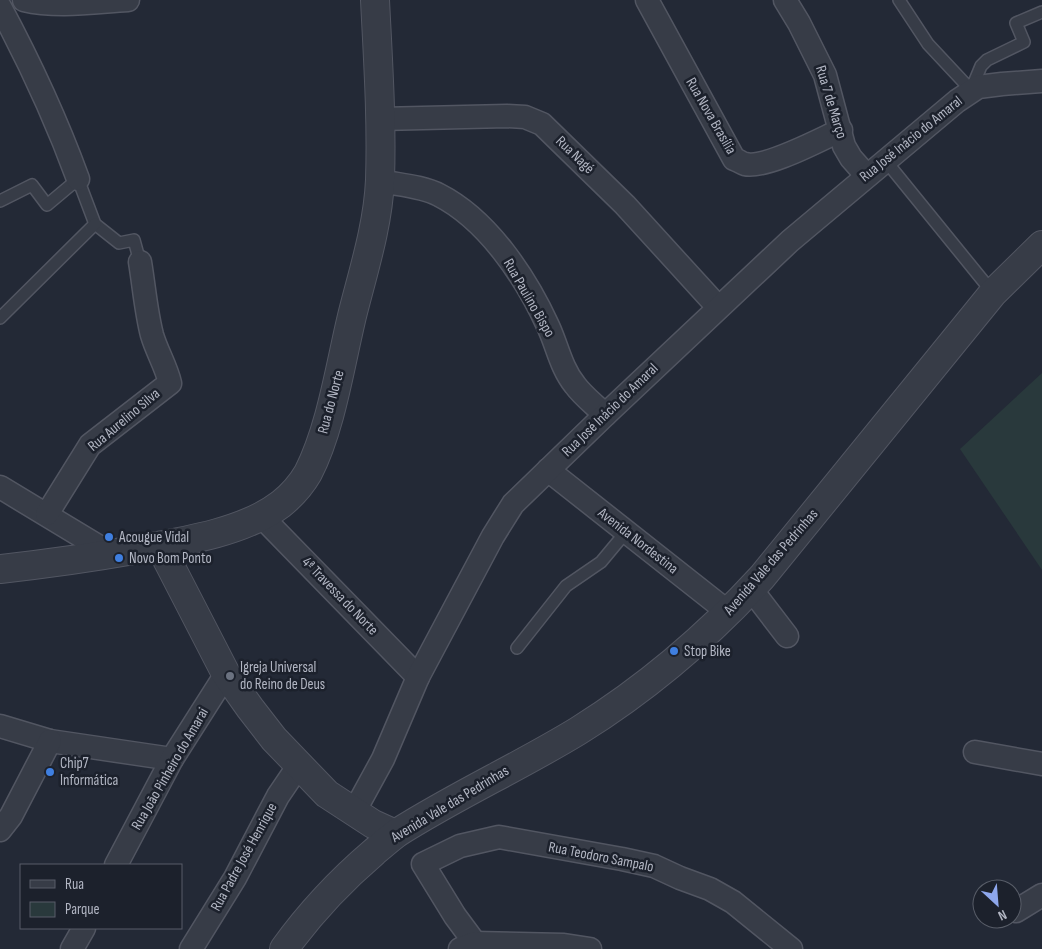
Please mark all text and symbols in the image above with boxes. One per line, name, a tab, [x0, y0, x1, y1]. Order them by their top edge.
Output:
street label: Rua 7 de Março	[811, 63, 851, 141]
street label: Rua Nova Brasília	[681, 74, 741, 158]
street label: Rua José Inácio do Amaral	[856, 92, 966, 186]
street label: Rua Nagé	[552, 132, 598, 178]
street label: Rua Paulino Bispo	[499, 255, 559, 341]
street label: Rua José Inácio do Amaral	[558, 359, 662, 461]
street label: Rua do Norte	[313, 368, 349, 436]
street label: Rua Aurelino Silva	[84, 384, 164, 456]
street label: Avenida Nordestina	[593, 503, 682, 578]
street label: Avenida Vale das Pedrinhas	[719, 505, 822, 620]
place label: Acougue Vidal	[118, 528, 189, 547]
marker: Acougue Vidal	[103, 531, 115, 543]
place label: Novo Bom Ponto	[129, 549, 212, 568]
marker: Novo Bom Ponto	[113, 552, 125, 564]
street label: 4ª Travessa do Norte	[298, 553, 382, 639]
place label: Stop Bike	[684, 642, 731, 661]
marker: Stop Bike	[668, 645, 680, 657]
place label: Igreja Universal do Reino de Deus	[240, 658, 325, 694]
marker: Igreja Universal do Reino de Deus	[224, 670, 236, 682]
street label: Rua João Pinheiro do Amarai	[127, 704, 213, 834]
place label: Chip7 Informática	[60, 754, 119, 790]
street label: Avenida Vale das Pedrinhas	[387, 761, 512, 847]
marker: Chip7 Informática	[44, 766, 56, 778]
street label: Rua Padre José Henrique	[206, 800, 282, 914]
street label: Rua Teodoro Sampalo	[547, 837, 655, 877]
legend	[20, 864, 182, 929]
text: Rua	[65, 875, 84, 894]
north arrow	[972, 879, 1022, 929]
text: Parque	[65, 900, 100, 919]
text: N	[995, 906, 1010, 925]

